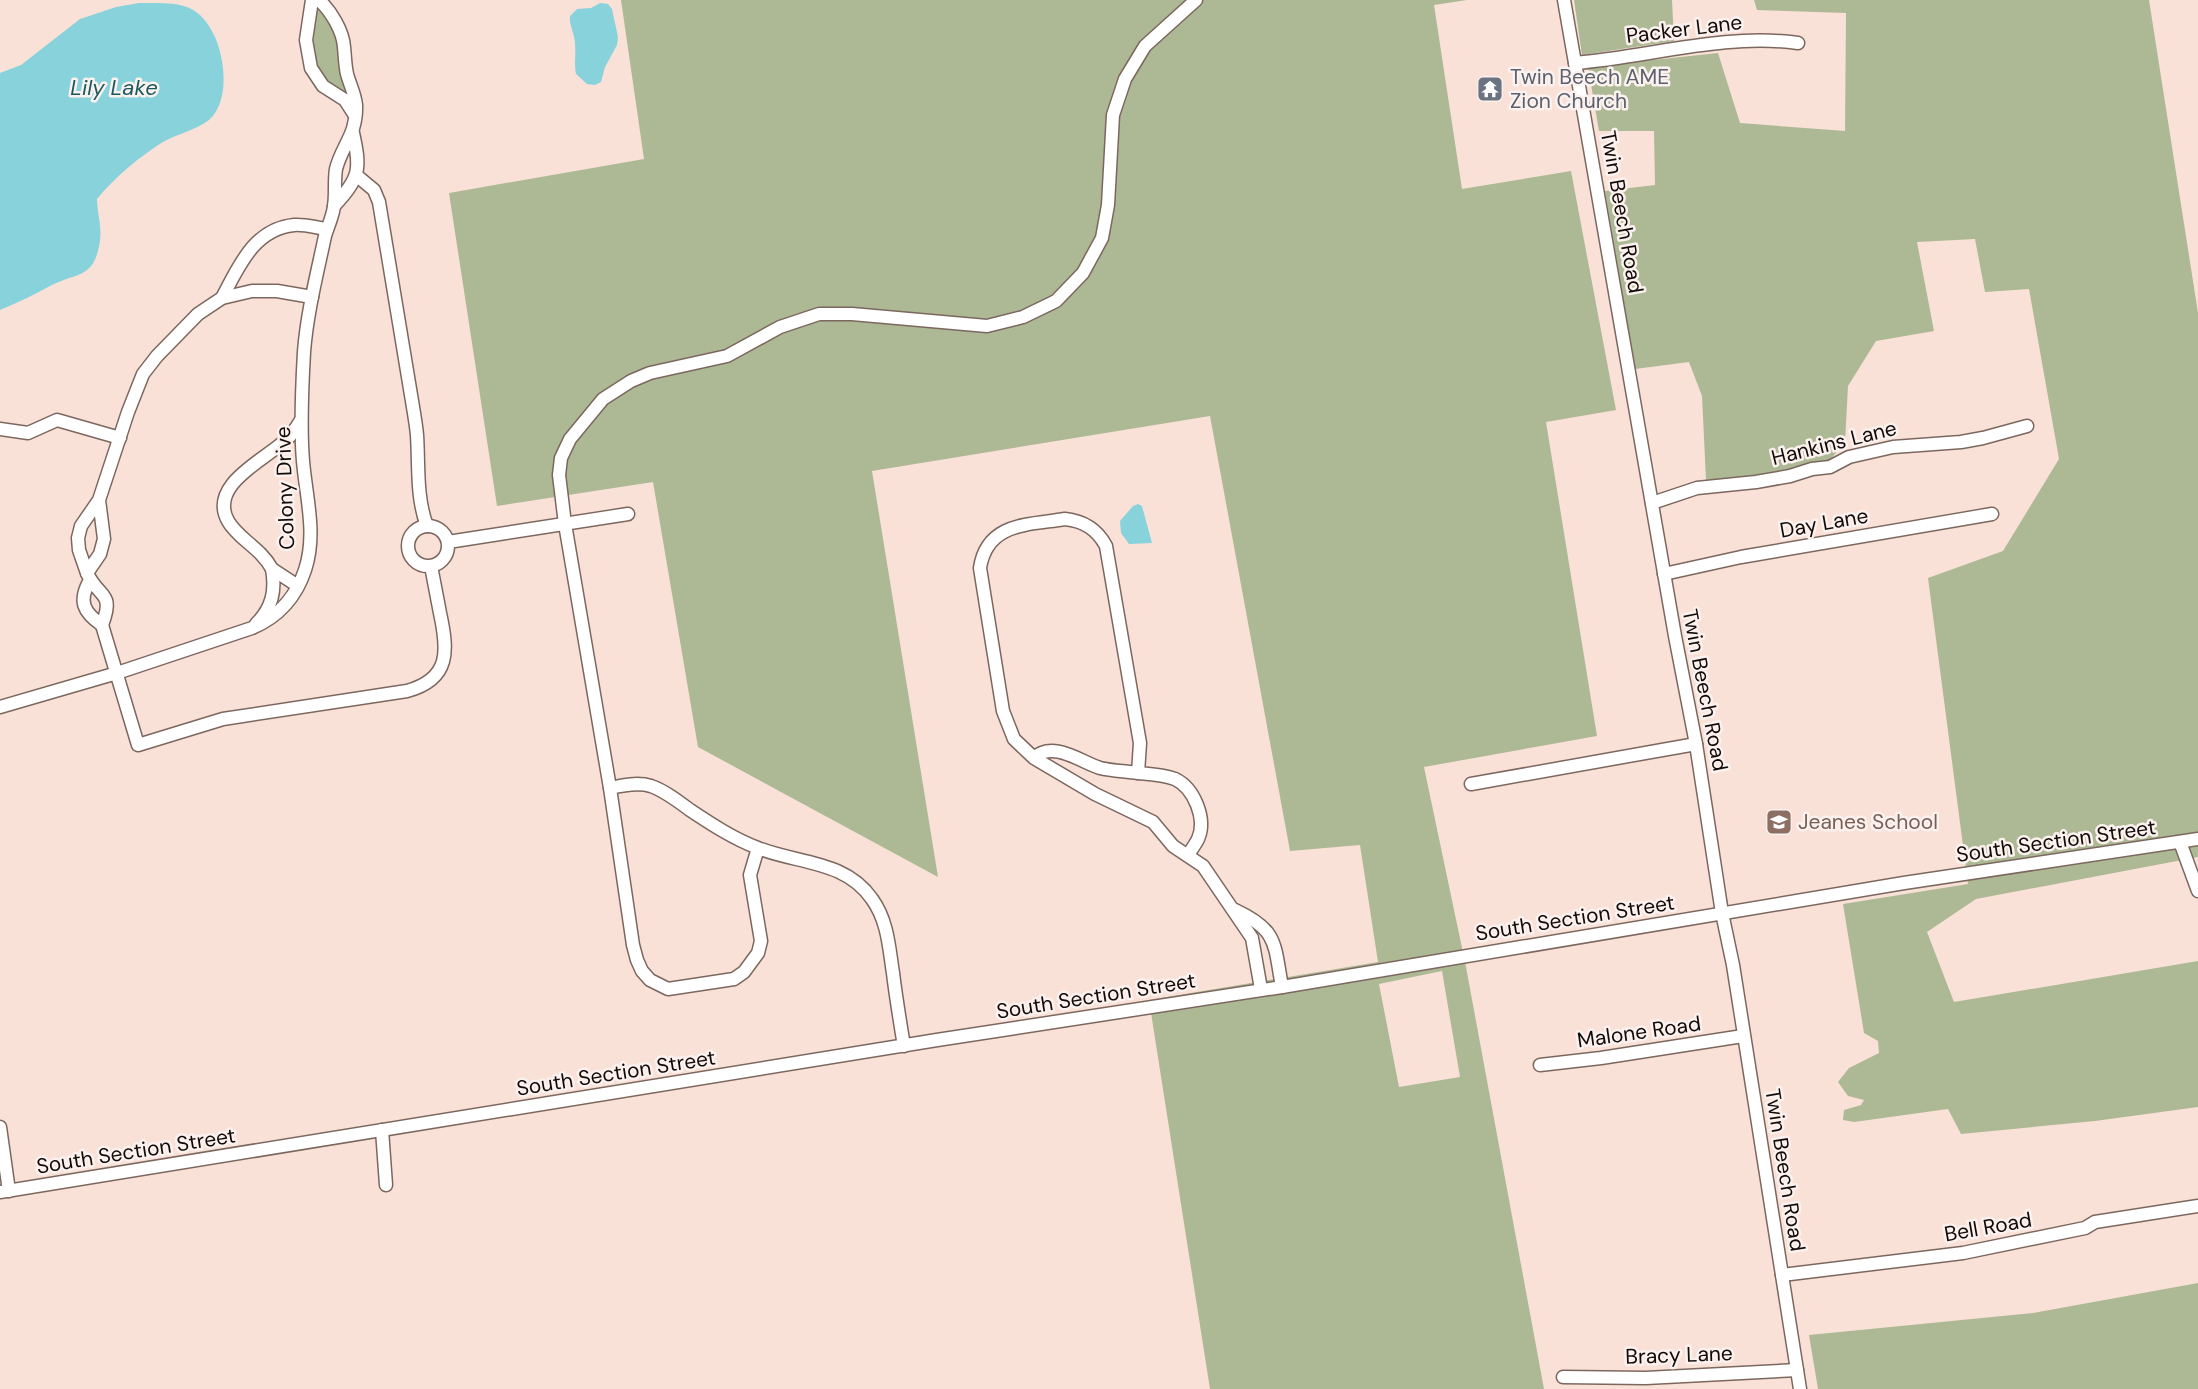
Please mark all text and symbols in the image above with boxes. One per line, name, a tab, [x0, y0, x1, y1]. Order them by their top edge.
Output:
street label: Packer Lane	[1624, 8, 1744, 50]
place label: Twin Beech AME Zion Church	[1510, 63, 1669, 115]
water label: Lily Lake	[70, 73, 158, 102]
temple icon: Twin Beech AME Zion Church	[1475, 74, 1505, 104]
street label: Twin Beech Road	[1594, 129, 1650, 295]
street label: Hankins Lane	[1768, 414, 1900, 472]
street label: Colony Drive	[269, 426, 301, 550]
street label: Day Lane	[1778, 501, 1870, 545]
street label: Twin Beech Road	[1676, 607, 1734, 773]
school or university icon: Jeanes School	[1764, 807, 1794, 837]
place label: Jeanes School	[1798, 808, 1938, 836]
street label: South Section Street	[1954, 813, 2158, 869]
street label: South Section Street	[1473, 888, 1677, 948]
street label: South Section Street	[994, 966, 1198, 1026]
street label: Malone Road	[1575, 1009, 1703, 1055]
street label: South Section Street	[514, 1043, 718, 1103]
street label: Twin Beech Road	[1758, 1087, 1812, 1253]
street label: South Section Street	[34, 1121, 238, 1181]
street label: Bell Road	[1942, 1206, 2034, 1248]
street label: Bracy Lane	[1625, 1339, 1733, 1371]

